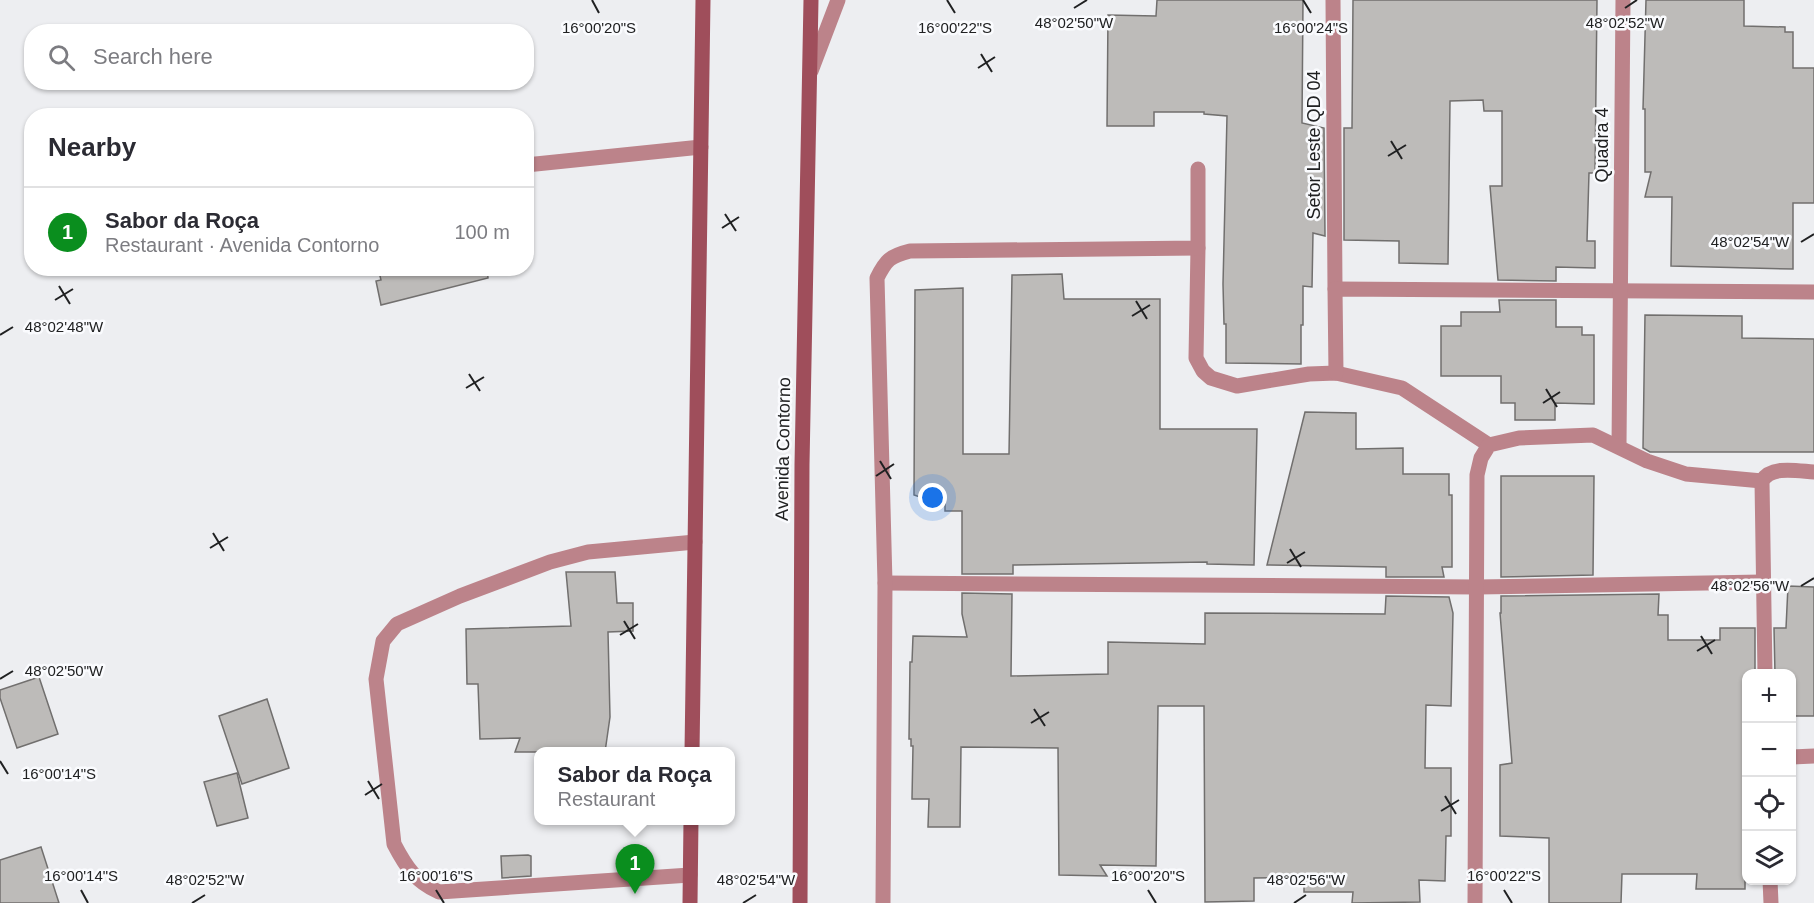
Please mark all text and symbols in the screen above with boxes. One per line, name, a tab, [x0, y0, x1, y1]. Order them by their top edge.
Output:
text: 48°02'50"W	[1035, 14, 1114, 31]
text: 48°02'52"W	[1586, 14, 1665, 31]
text: 16°00'20"S	[562, 19, 636, 36]
text: 16°00'22"S	[918, 19, 992, 36]
text: 16°00'24"S	[1274, 19, 1348, 36]
search box	[24, 24, 534, 90]
icon: search	[45, 41, 78, 74]
text: Search here	[93, 44, 213, 69]
street label: Setor Leste QD 04	[1304, 70, 1324, 220]
street label: Quadra 4	[1592, 107, 1612, 183]
text: Nearby	[48, 132, 136, 162]
text: Sabor da Roça	[105, 208, 259, 233]
text: 1	[62, 221, 73, 243]
text: 100 m	[454, 221, 510, 243]
text: 48°02'54"W	[1711, 233, 1790, 250]
text: Restaurant · Avenida Contorno	[105, 234, 379, 256]
text: 48°02'48"W	[25, 318, 104, 335]
street label: Avenida Contorno	[772, 377, 794, 521]
your location	[918, 483, 947, 512]
text: 48°02'56"W	[1711, 577, 1790, 594]
text: 48°02'50"W	[25, 662, 104, 679]
map controls	[1742, 669, 1796, 885]
button: +	[1742, 669, 1796, 723]
button: −	[1742, 723, 1796, 777]
popup	[534, 747, 735, 825]
text: Sabor da Roça	[557, 762, 712, 787]
text: 16°00'14"S	[22, 765, 96, 782]
button: locate	[1742, 777, 1796, 831]
text: Restaurant	[557, 788, 655, 810]
button: layers	[1742, 831, 1796, 885]
pin: 1	[616, 844, 654, 894]
text: 16°00'14"S	[44, 867, 118, 884]
text: 16°00'16"S	[399, 867, 473, 884]
text: 16°00'20"S	[1111, 867, 1185, 884]
text: 16°00'22"S	[1467, 867, 1541, 884]
text: 48°02'52"W	[166, 871, 245, 888]
text: 48°02'54"W	[717, 871, 796, 888]
text: 48°02'56"W	[1267, 871, 1346, 888]

